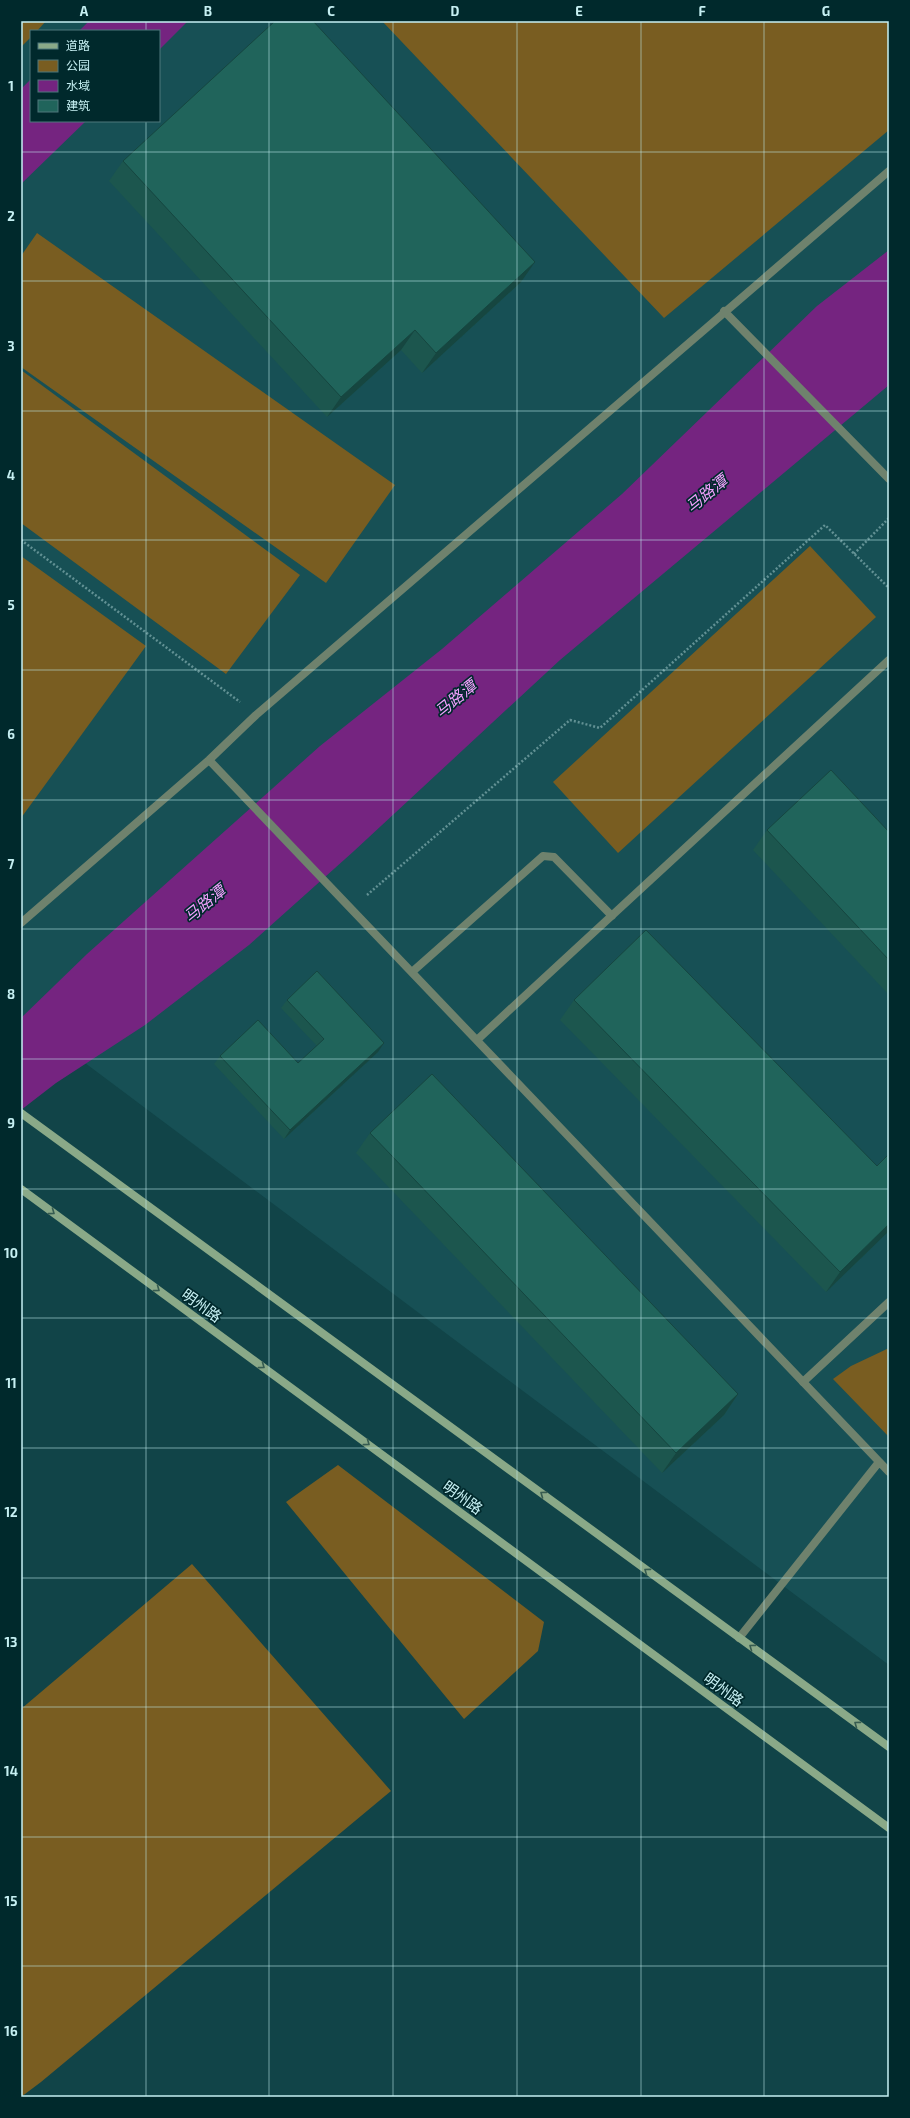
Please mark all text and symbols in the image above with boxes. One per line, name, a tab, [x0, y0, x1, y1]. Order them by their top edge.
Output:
text: A	[80, 3, 89, 19]
text: B	[204, 3, 212, 19]
text: C	[327, 3, 335, 19]
text: D	[451, 3, 460, 19]
text: E	[575, 3, 583, 19]
text: F	[698, 3, 706, 19]
text: G	[822, 3, 830, 19]
legend	[30, 30, 160, 122]
text: 道路	[66, 38, 90, 52]
text: 公园	[66, 58, 90, 72]
text: 1	[8, 78, 14, 94]
text: 水域	[66, 78, 90, 92]
text: 建筑	[66, 98, 90, 112]
text: 2	[7, 208, 15, 224]
text: 3	[7, 338, 15, 354]
text: 4	[7, 467, 15, 483]
water label: 马路潭	[681, 469, 733, 515]
text: 5	[7, 597, 15, 613]
water label: 马路潭	[430, 674, 482, 720]
text: 6	[7, 726, 15, 742]
text: 7	[8, 856, 15, 872]
water label: 马路潭	[179, 879, 231, 925]
text: 8	[7, 986, 15, 1002]
text: 9	[7, 1115, 15, 1131]
one-way arrow	[48, 1207, 55, 1214]
text: 10	[4, 1245, 18, 1261]
one-way arrow	[153, 1284, 160, 1292]
street label: 明州路	[179, 1284, 225, 1326]
one-way arrow	[257, 1362, 264, 1369]
text: 11	[5, 1375, 17, 1391]
one-way arrow	[362, 1439, 369, 1446]
street label: 明州路	[440, 1476, 486, 1518]
one-way arrow	[540, 1492, 547, 1499]
text: 12	[4, 1504, 18, 1520]
one-way arrow	[645, 1568, 652, 1575]
text: 13	[5, 1634, 18, 1650]
one-way arrow	[750, 1645, 757, 1652]
street label: 明州路	[701, 1668, 747, 1710]
one-way arrow	[855, 1722, 862, 1729]
text: 14	[4, 1763, 18, 1779]
text: 15	[5, 1893, 17, 1909]
text: 16	[4, 2023, 18, 2039]

